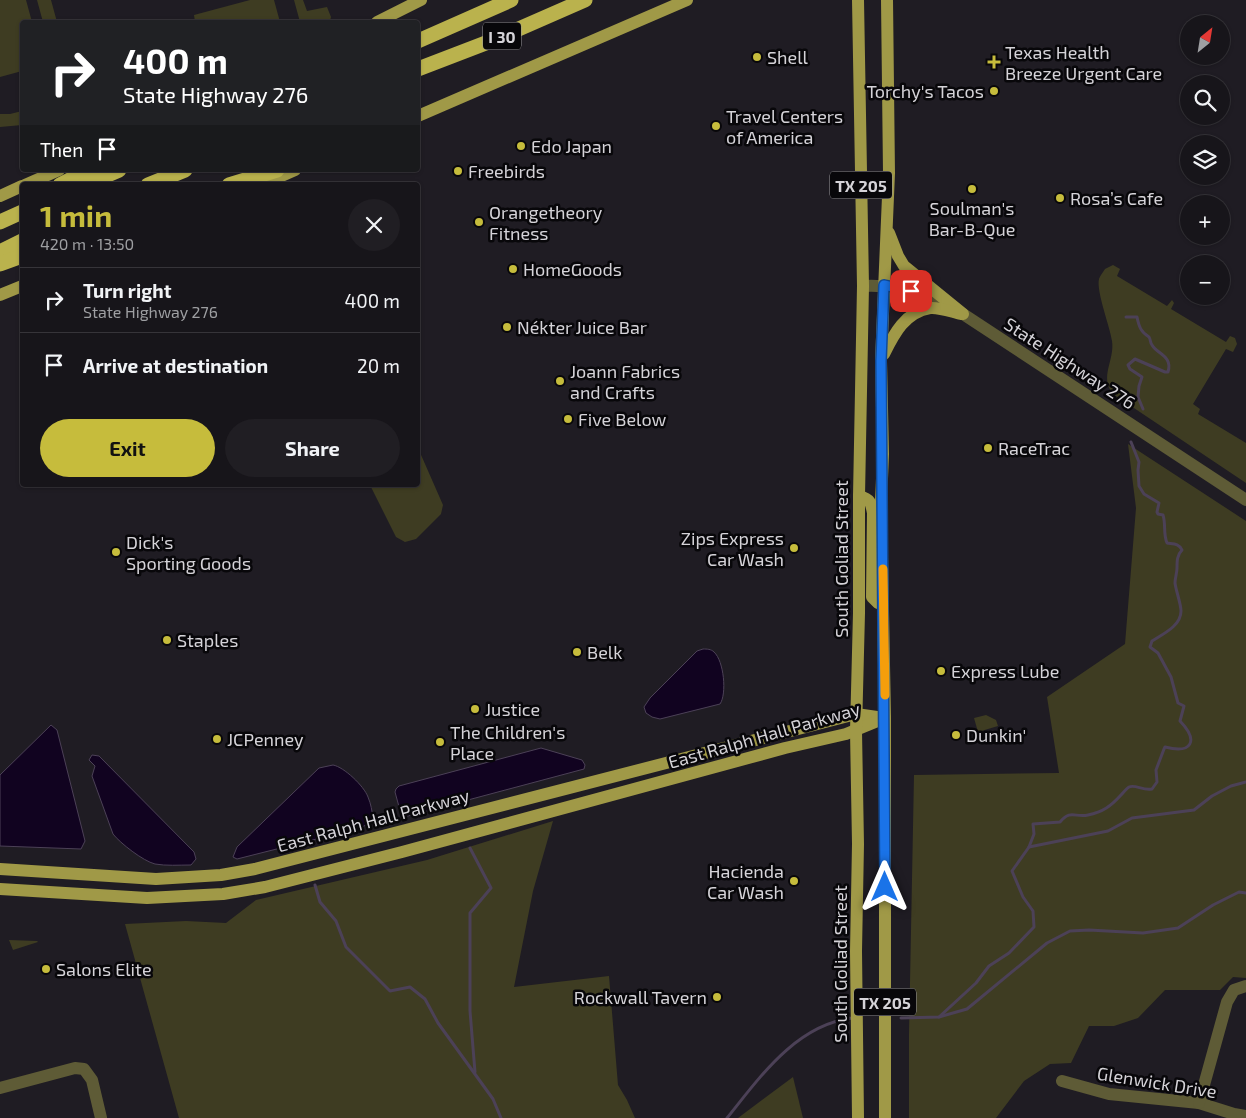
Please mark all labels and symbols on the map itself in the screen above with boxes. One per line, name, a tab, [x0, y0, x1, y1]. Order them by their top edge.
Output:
north arrow	[1180, 15, 1230, 65]
road number: I 30	[483, 22, 521, 50]
place label: Texas Health Breeze Urgent Care	[1005, 41, 1162, 84]
place label: Shell	[767, 46, 809, 68]
marker: Shell	[751, 51, 763, 63]
marker: Texas Health Breeze Urgent Care	[987, 55, 1001, 69]
place label: Torchy's Tacos	[866, 80, 984, 102]
marker: Torchy's Tacos	[988, 85, 1000, 97]
place label: Travel Centers of America	[726, 105, 843, 148]
marker: Travel Centers of America	[710, 120, 722, 132]
place label: Edo Japan	[531, 135, 612, 157]
marker: Edo Japan	[515, 140, 527, 152]
place label: Freebirds	[468, 160, 545, 182]
marker: Freebirds	[452, 165, 464, 177]
road number: TX 205	[830, 172, 892, 198]
marker: Soulman's Bar-B-Que	[966, 183, 978, 195]
place label: Rosa’s Cafe	[1070, 187, 1163, 209]
marker: Rosa’s Cafe	[1054, 192, 1066, 204]
place label: Soulman's Bar-B-Que	[929, 197, 1015, 240]
place label: Orangetheory Fitness	[489, 201, 603, 244]
marker: Orangetheory Fitness	[473, 216, 485, 228]
place label: HomeGoods	[523, 258, 622, 280]
marker: HomeGoods	[507, 263, 519, 275]
pin	[890, 270, 932, 312]
street label: State Highway 276	[1000, 312, 1140, 414]
place label: Nékter Juice Bar	[517, 316, 647, 338]
marker: Nékter Juice Bar	[501, 321, 513, 333]
place label: Joann Fabrics and Crafts	[570, 360, 680, 403]
marker: Joann Fabrics and Crafts	[554, 375, 566, 387]
place label: Five Below	[578, 408, 667, 430]
marker: Five Below	[562, 413, 574, 425]
place label: RaceTrac	[998, 437, 1070, 459]
marker: RaceTrac	[982, 442, 994, 454]
street label: South Goliad Street	[830, 480, 852, 638]
place label: Zips Express Car Wash	[681, 527, 784, 570]
place label: Dick's Sporting Goods	[126, 531, 251, 574]
marker: Zips Express Car Wash	[788, 542, 800, 554]
marker: Dick's Sporting Goods	[110, 546, 122, 558]
place label: Staples	[177, 629, 238, 651]
marker: Staples	[161, 634, 173, 646]
place label: Belk	[587, 641, 622, 663]
marker: Belk	[571, 646, 583, 658]
place label: Express Lube	[951, 660, 1059, 682]
marker: Express Lube	[935, 665, 947, 677]
street label: East Ralph Hall Parkway	[666, 697, 863, 773]
place label: Justice	[485, 698, 540, 720]
marker: Justice	[469, 703, 481, 715]
place label: The Children's Place	[450, 721, 565, 764]
place label: Dunkin'	[966, 724, 1026, 746]
place label: JCPenney	[227, 728, 304, 750]
marker: Dunkin'	[950, 729, 962, 741]
marker: JCPenney	[211, 733, 223, 745]
marker: The Children's Place	[434, 736, 446, 748]
street label: East Ralph Hall Parkway	[274, 784, 472, 856]
place label: Hacienda Car Wash	[707, 860, 784, 903]
position arrow	[858, 860, 910, 912]
marker: Hacienda Car Wash	[788, 875, 800, 887]
street label: South Goliad Street	[829, 885, 851, 1043]
place label: Salons Elite	[56, 958, 152, 980]
marker: Salons Elite	[40, 963, 52, 975]
place label: Rockwall Tavern	[574, 986, 707, 1008]
road number: TX 205	[854, 989, 916, 1016]
marker: Rockwall Tavern	[711, 991, 723, 1003]
street label: Glenwick Drive	[1096, 1062, 1218, 1102]

